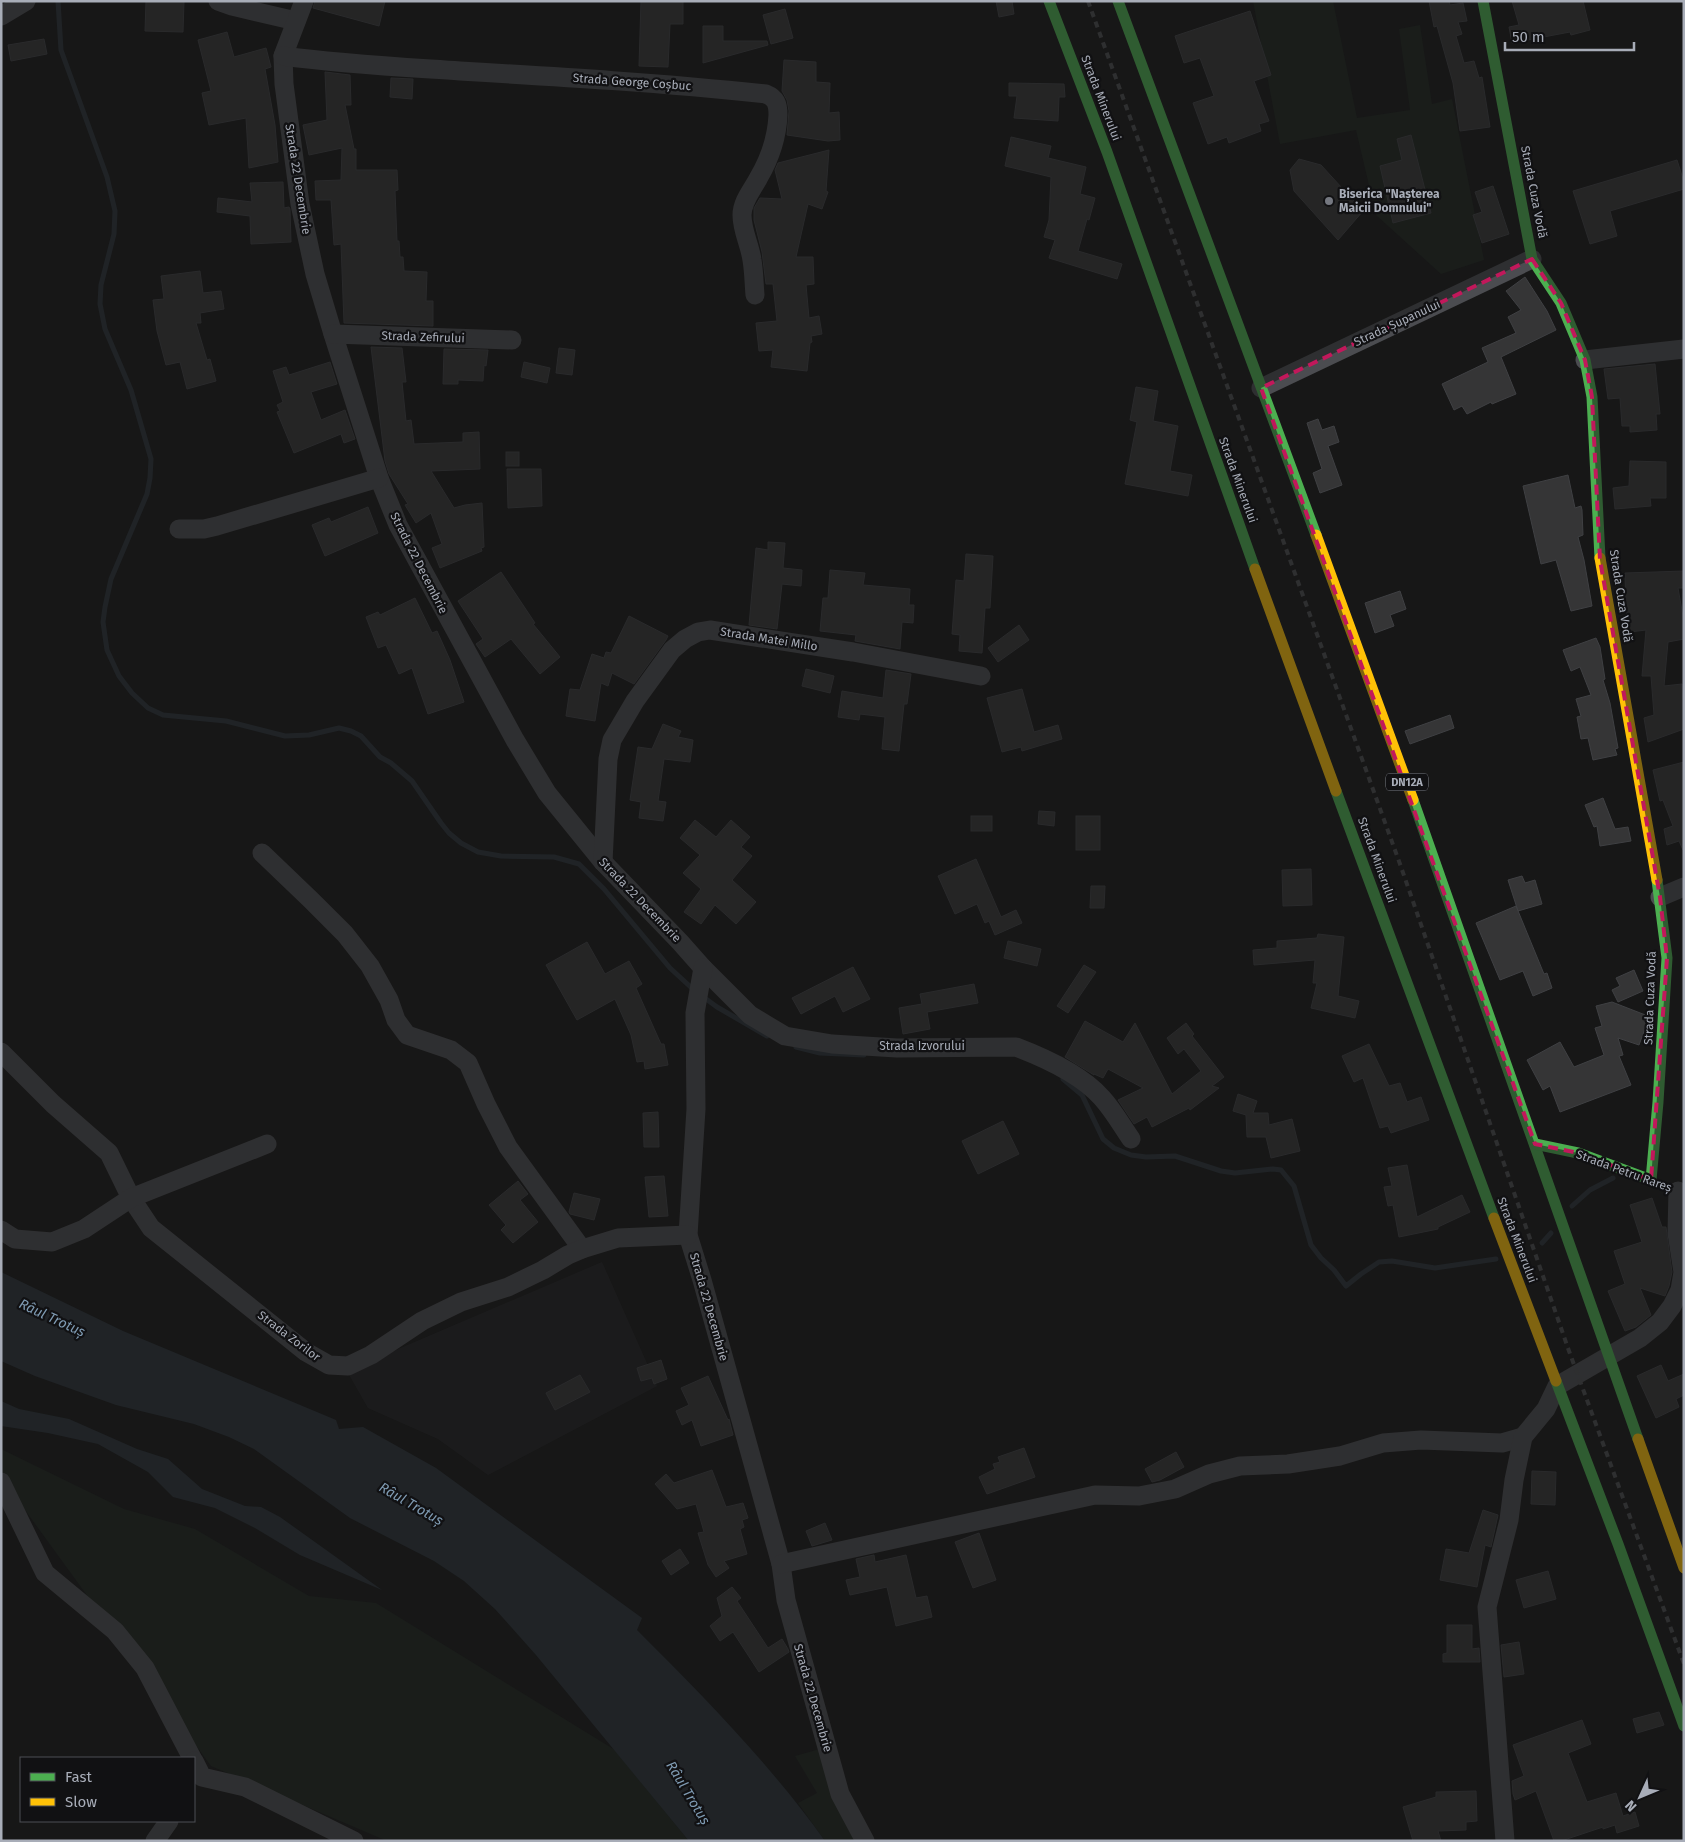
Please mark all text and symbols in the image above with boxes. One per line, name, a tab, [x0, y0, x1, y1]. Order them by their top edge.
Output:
scale bar	[1505, 20, 1634, 52]
text: 50 m	[1512, 28, 1545, 46]
street label: Strada Minerului	[1078, 53, 1124, 143]
street label: Strada George Coșbuc	[572, 71, 692, 94]
street label: Strada 22 Decembrie	[282, 123, 314, 235]
street label: Strada Cuza Vodă	[1518, 145, 1550, 239]
place label: Biserica "Nașterea Maicii Domnului"	[1339, 187, 1440, 215]
marker: Biserica "Nașterea Maicii Domnului"	[1323, 195, 1335, 207]
street label: Strada Șupanului	[1352, 297, 1443, 350]
street label: Strada Zefirului	[381, 329, 465, 345]
street label: Strada Minerului	[1216, 435, 1260, 525]
street label: Strada 22 Decembrie	[387, 510, 451, 616]
street label: Strada Cuza Vodă	[1607, 549, 1635, 643]
street label: Strada Matei Millo	[719, 624, 819, 654]
road number: DN12A	[1386, 774, 1428, 790]
street label: Strada Minerului	[1355, 815, 1399, 905]
street label: Strada 22 Decembrie	[596, 855, 684, 945]
street label: Strada Cuza Vodă	[1641, 951, 1659, 1045]
street label: Strada Izvorului	[879, 1039, 965, 1053]
street label: Strada Petru Rareș	[1574, 1147, 1674, 1196]
street label: Strada Minerului	[1494, 1195, 1540, 1285]
street label: Strada 22 Decembrie	[687, 1251, 731, 1363]
water label: Râul Trotuș	[16, 1295, 88, 1341]
street label: Strada Zorilor	[255, 1308, 323, 1364]
water label: Râul Trotuș	[376, 1479, 447, 1529]
street label: Strada 22 Decembrie	[791, 1642, 835, 1754]
legend	[20, 1757, 195, 1822]
water label: Râul Trotuș	[662, 1758, 714, 1828]
text: Fast	[65, 1768, 92, 1786]
north arrow	[1615, 1772, 1665, 1822]
text: Slow	[65, 1793, 97, 1811]
text: N	[1622, 1796, 1640, 1815]

